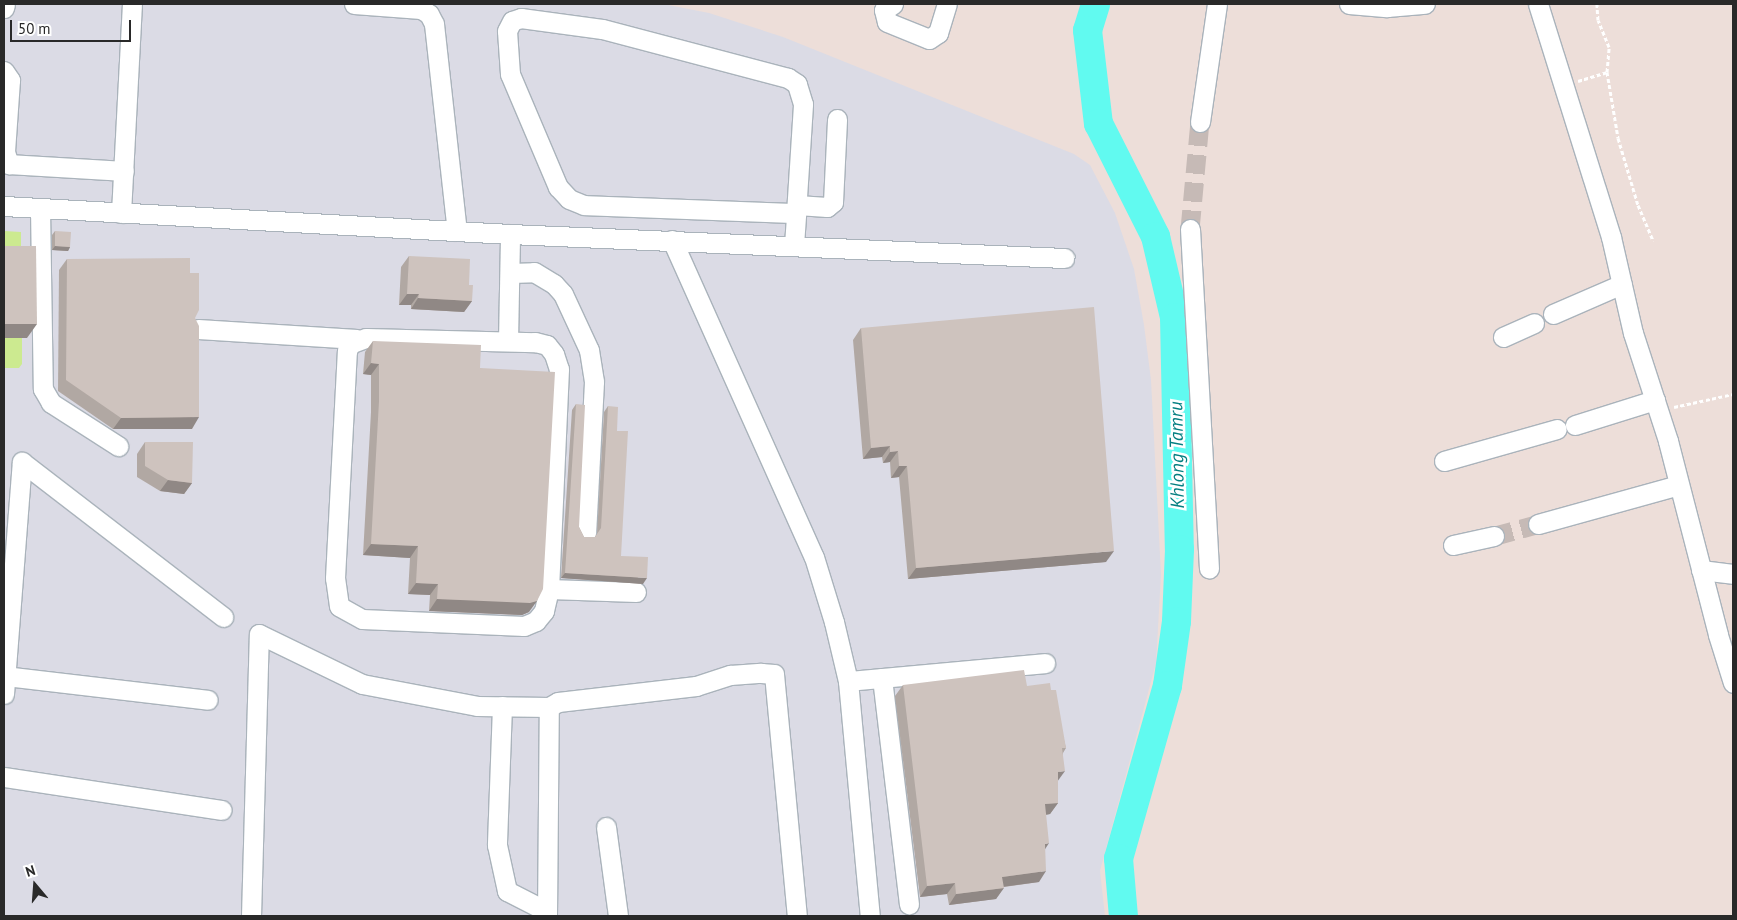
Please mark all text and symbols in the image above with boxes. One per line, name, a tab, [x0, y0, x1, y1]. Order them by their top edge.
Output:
scale bar	[12, 10, 134, 42]
text: 50 m	[18, 19, 51, 38]
water label: Khlong Tamru	[1165, 401, 1189, 509]
north arrow	[10, 860, 60, 910]
text: N	[23, 861, 38, 881]

